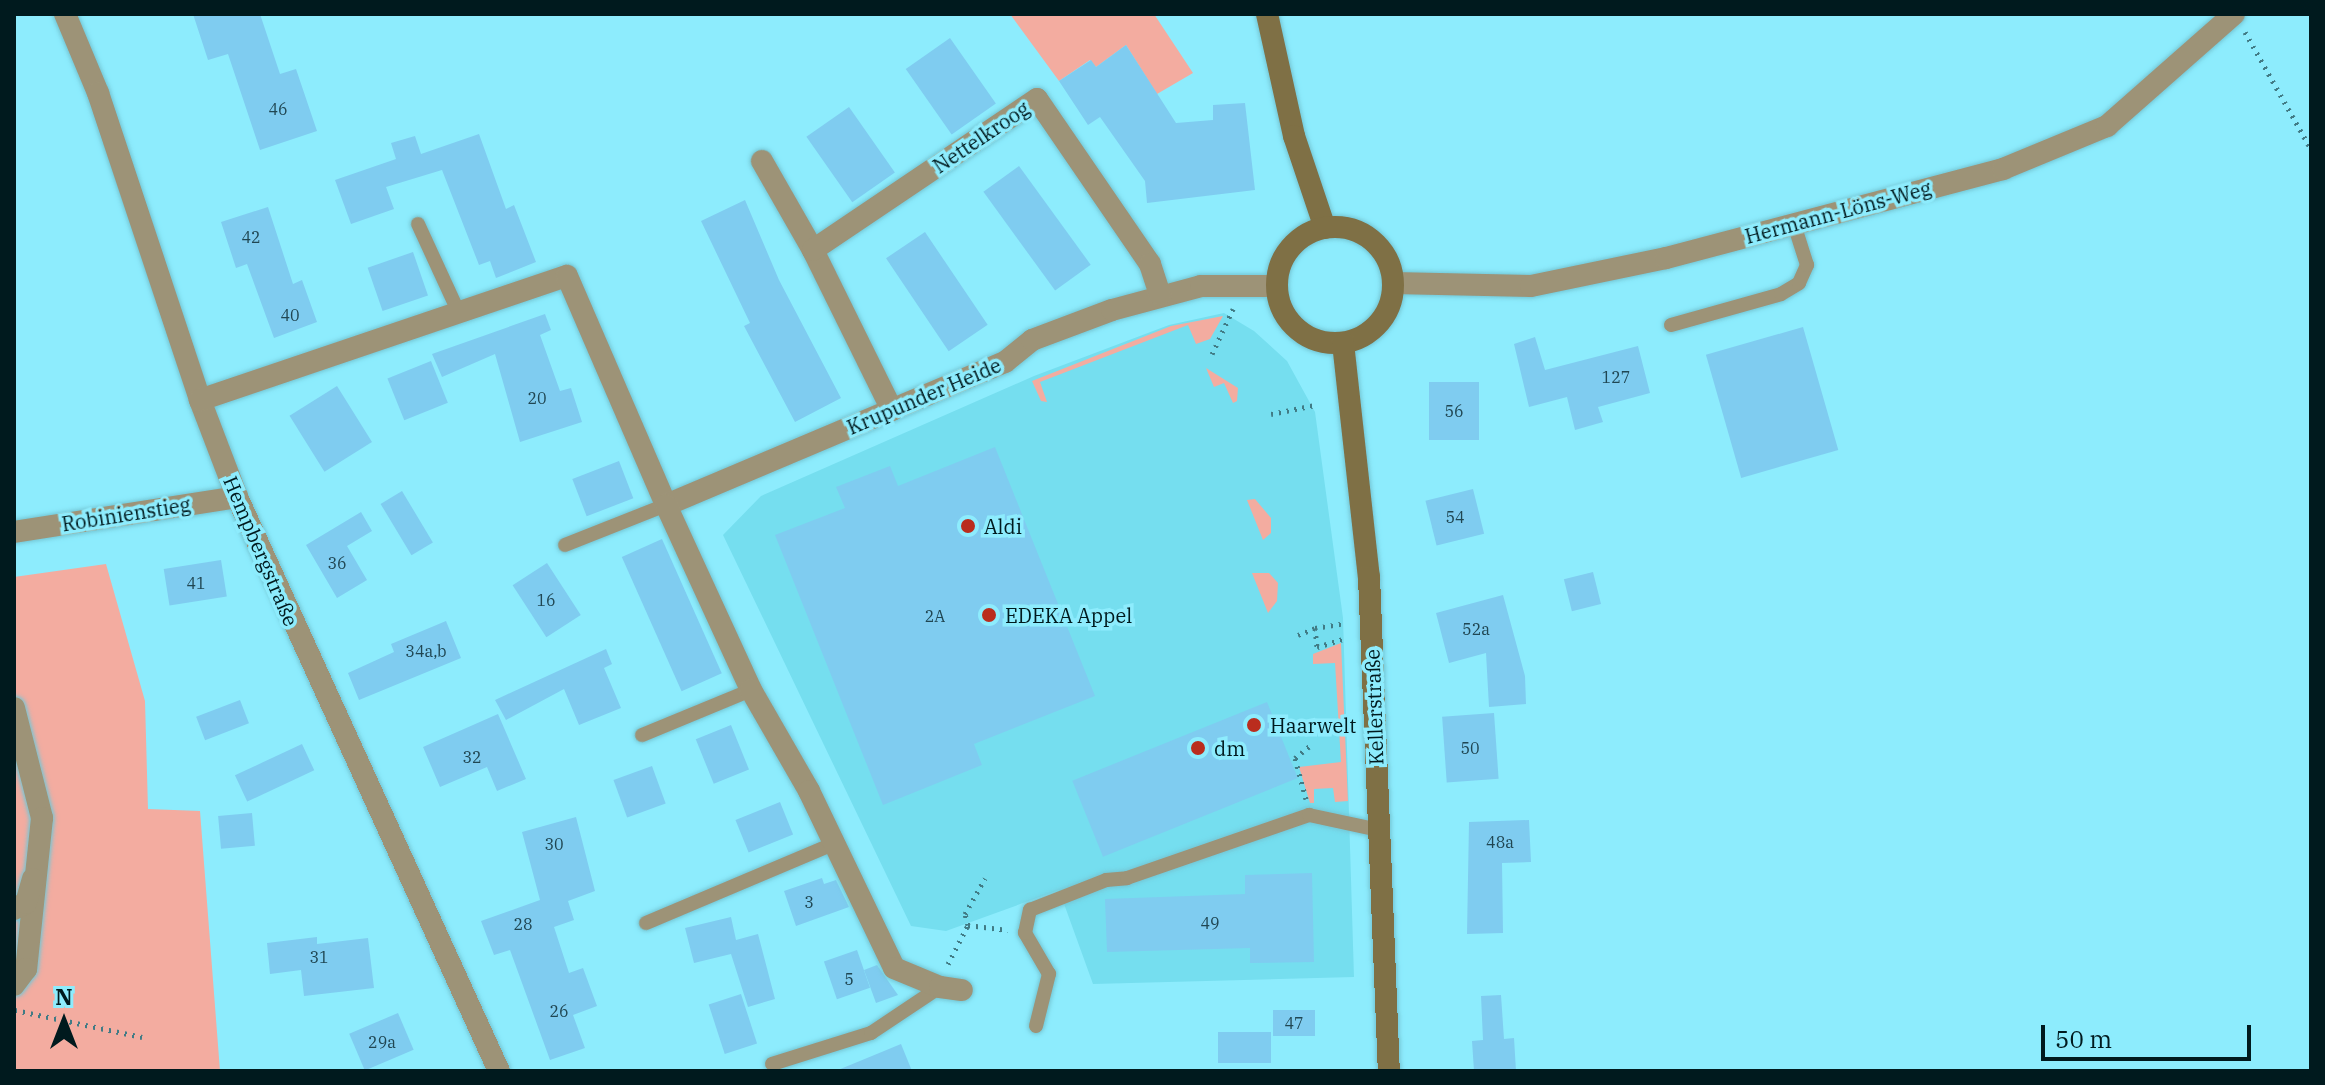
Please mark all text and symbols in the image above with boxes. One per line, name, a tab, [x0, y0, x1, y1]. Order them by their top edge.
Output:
street label: Nettelkroog	[928, 96, 1034, 178]
house number: 46	[268, 99, 288, 119]
street label: Hermann-Löns-Weg	[1742, 176, 1934, 248]
house number: 42	[241, 227, 261, 247]
house number: 40	[280, 305, 300, 325]
street label: Krupunder Heide	[843, 353, 1005, 439]
house number: 127	[1602, 367, 1630, 387]
house number: 20	[527, 388, 547, 408]
house number: 56	[1444, 401, 1464, 421]
street label: Hempbergstraße	[219, 472, 303, 630]
street label: Robinienstieg	[60, 492, 192, 536]
house number: 54	[1445, 507, 1465, 527]
place label: Aldi	[984, 514, 1022, 538]
marker: Aldi	[959, 517, 977, 535]
house number: 36	[327, 553, 347, 573]
house number: 41	[186, 573, 206, 593]
house number: 16	[536, 590, 556, 610]
place label: EDEKA Appel	[1005, 603, 1132, 627]
house number: 2A	[925, 606, 945, 626]
marker: EDEKA Appel	[980, 606, 998, 624]
house number: 52a	[1462, 619, 1490, 639]
house number: 34a,b	[405, 641, 447, 661]
street label: Kellerstraße	[1360, 649, 1388, 765]
place label: Haarwelt	[1270, 713, 1356, 737]
marker: Haarwelt	[1245, 716, 1263, 734]
place label: dm	[1214, 736, 1245, 760]
house number: 50	[1460, 738, 1480, 758]
marker: dm	[1189, 739, 1207, 757]
house number: 32	[462, 747, 482, 767]
house number: 48a	[1486, 832, 1514, 852]
house number: 30	[544, 834, 564, 854]
house number: 3	[804, 892, 814, 912]
house number: 49	[1200, 913, 1220, 933]
house number: 28	[513, 914, 533, 934]
house number: 31	[309, 947, 329, 967]
house number: 5	[844, 969, 854, 989]
north arrow	[24, 981, 104, 1061]
text: N	[55, 982, 73, 1011]
house number: 26	[549, 1001, 569, 1021]
scale bar	[2045, 1009, 2255, 1059]
house number: 47	[1284, 1013, 1304, 1033]
text: 50 m	[2055, 1023, 2112, 1055]
house number: 29a	[368, 1032, 396, 1052]

